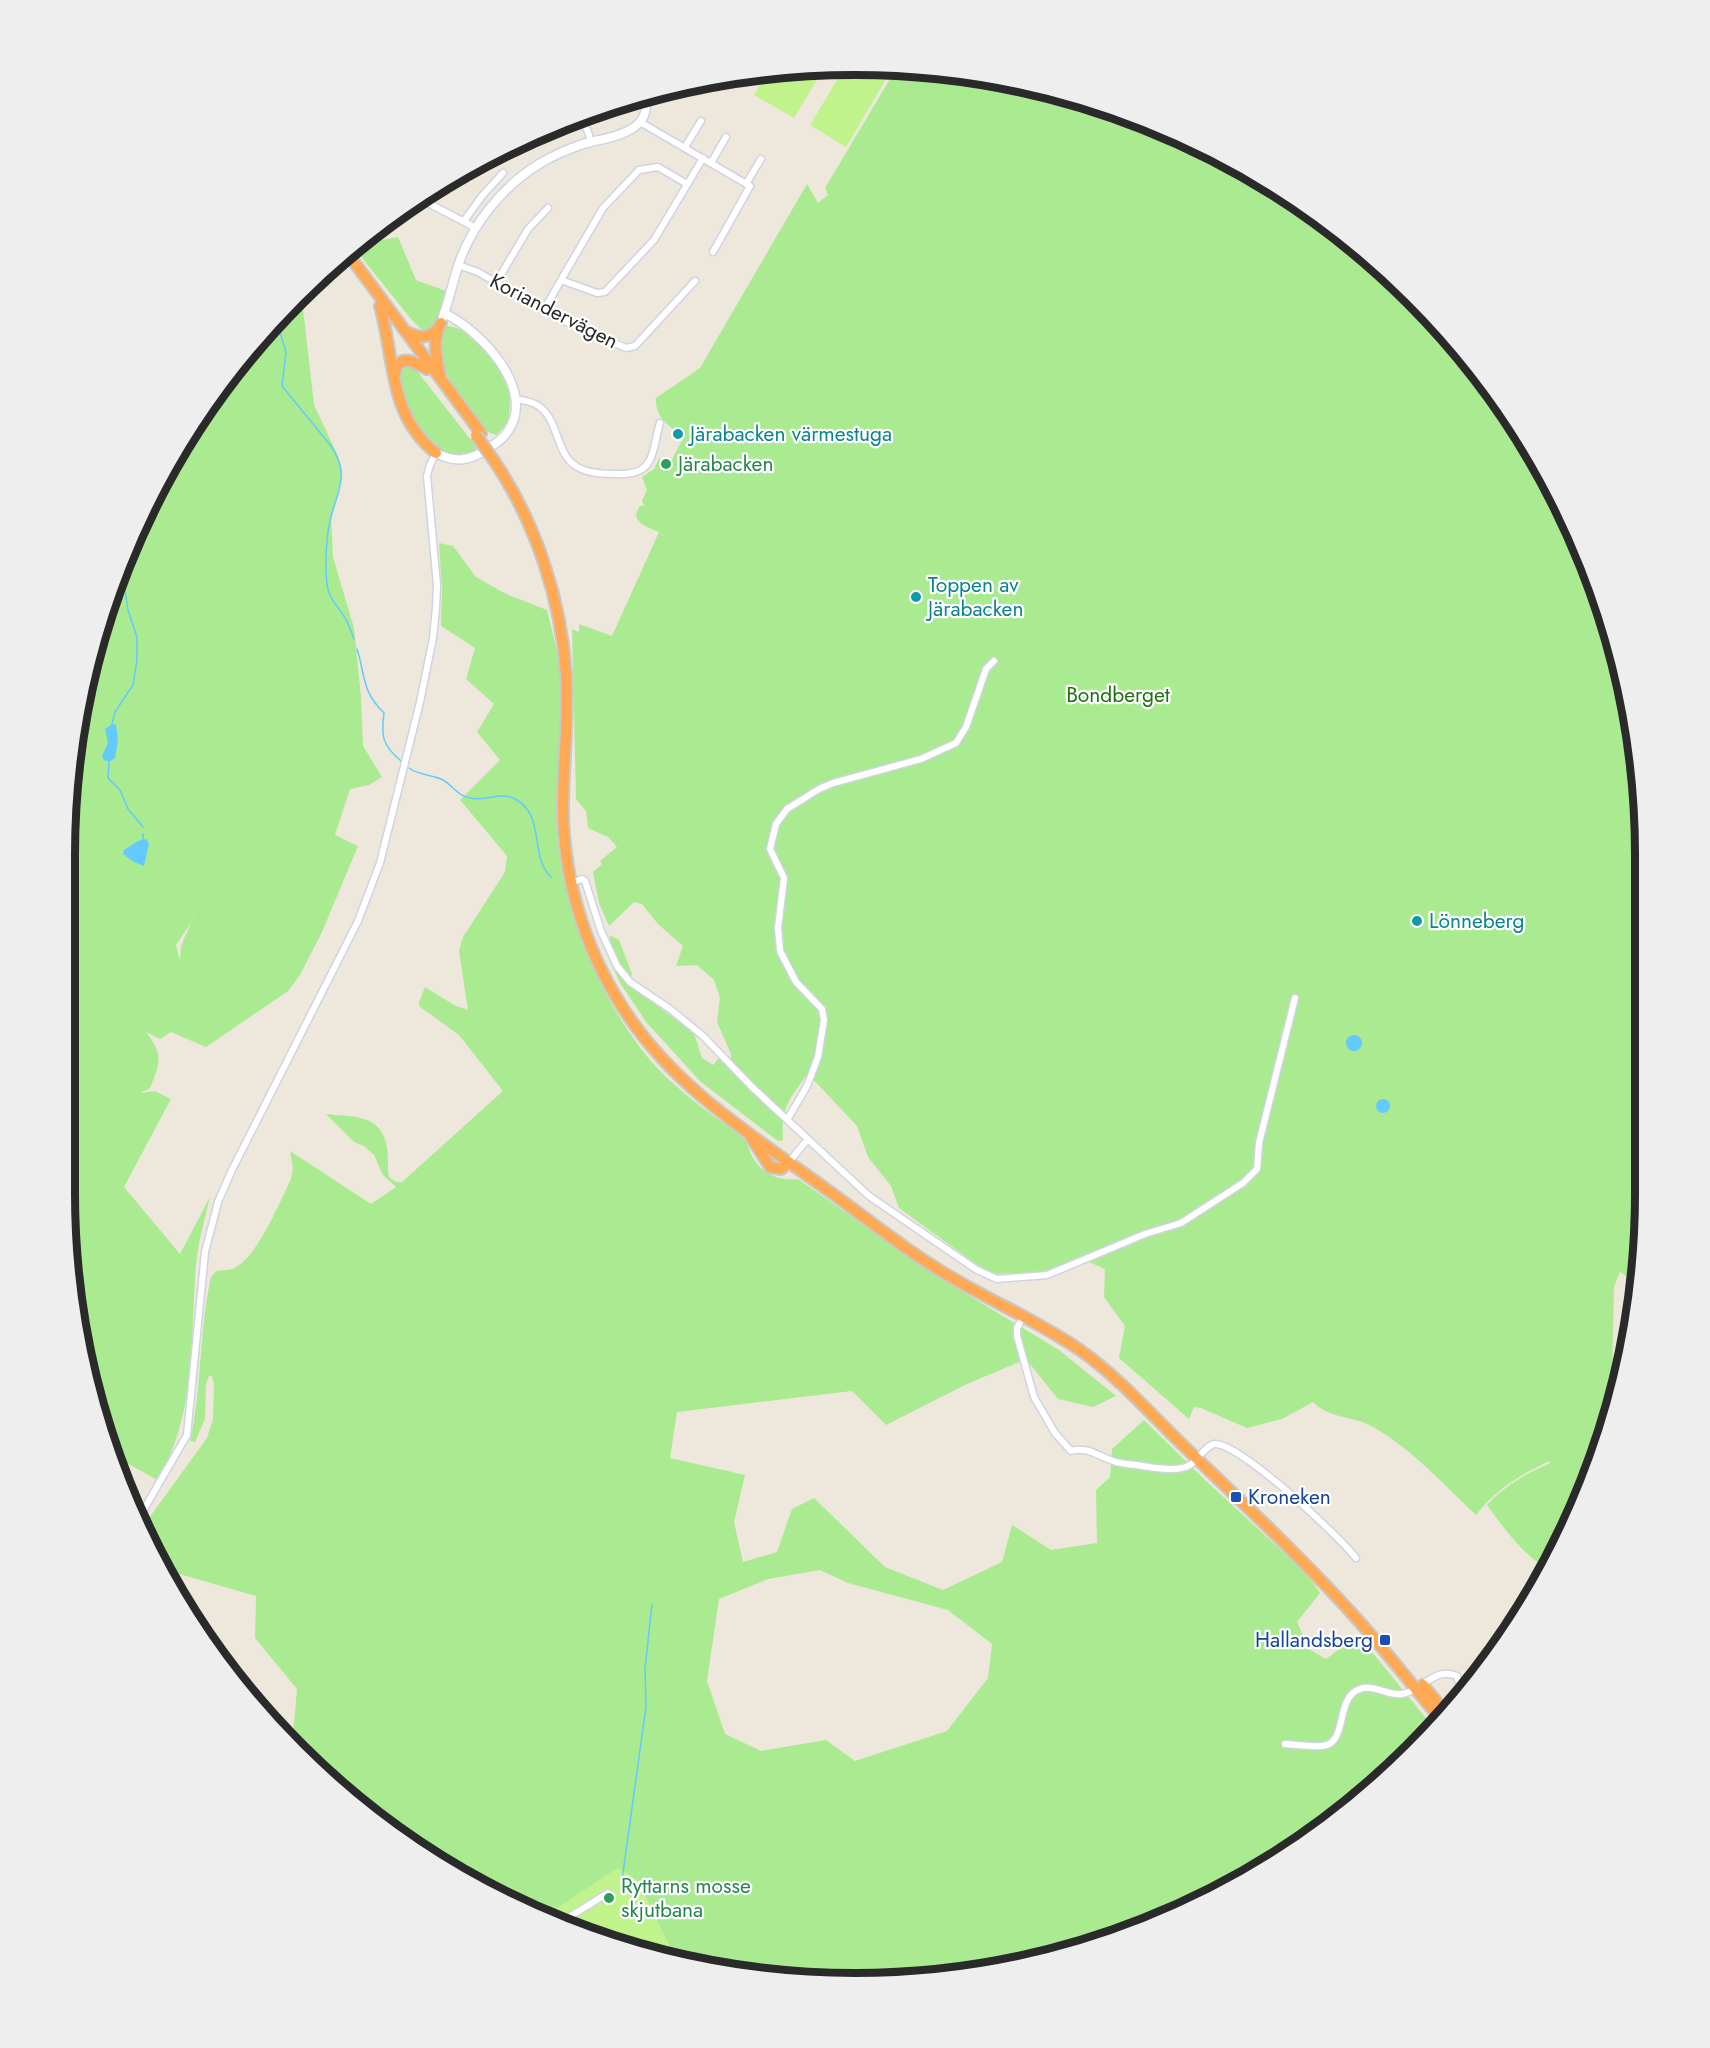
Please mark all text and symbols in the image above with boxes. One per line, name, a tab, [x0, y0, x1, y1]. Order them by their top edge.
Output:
street label: Koriandervägen	[485, 266, 623, 356]
place label: Järabacken värmestuga	[687, 419, 892, 449]
marker: Järabacken värmestuga	[671, 427, 685, 441]
place label: Järabacken	[675, 449, 773, 479]
marker: Järabacken	[659, 457, 673, 471]
place label: Toppen av Järabacken	[925, 570, 1023, 624]
marker: Toppen av Järabacken	[909, 590, 923, 604]
park label: Bondberget	[1066, 680, 1170, 710]
place label: Lönneberg	[1429, 906, 1524, 936]
marker: Lönneberg	[1410, 914, 1424, 928]
place label: Kroneken	[1248, 1482, 1331, 1512]
marker: Kroneken	[1229, 1490, 1243, 1504]
place label: Hallandsberg	[1255, 1625, 1373, 1655]
marker: Hallandsberg	[1378, 1633, 1392, 1647]
place label: Ryttarns mosse skjutbana	[621, 1871, 751, 1925]
marker: Ryttarns mosse skjutbana	[602, 1891, 616, 1905]

